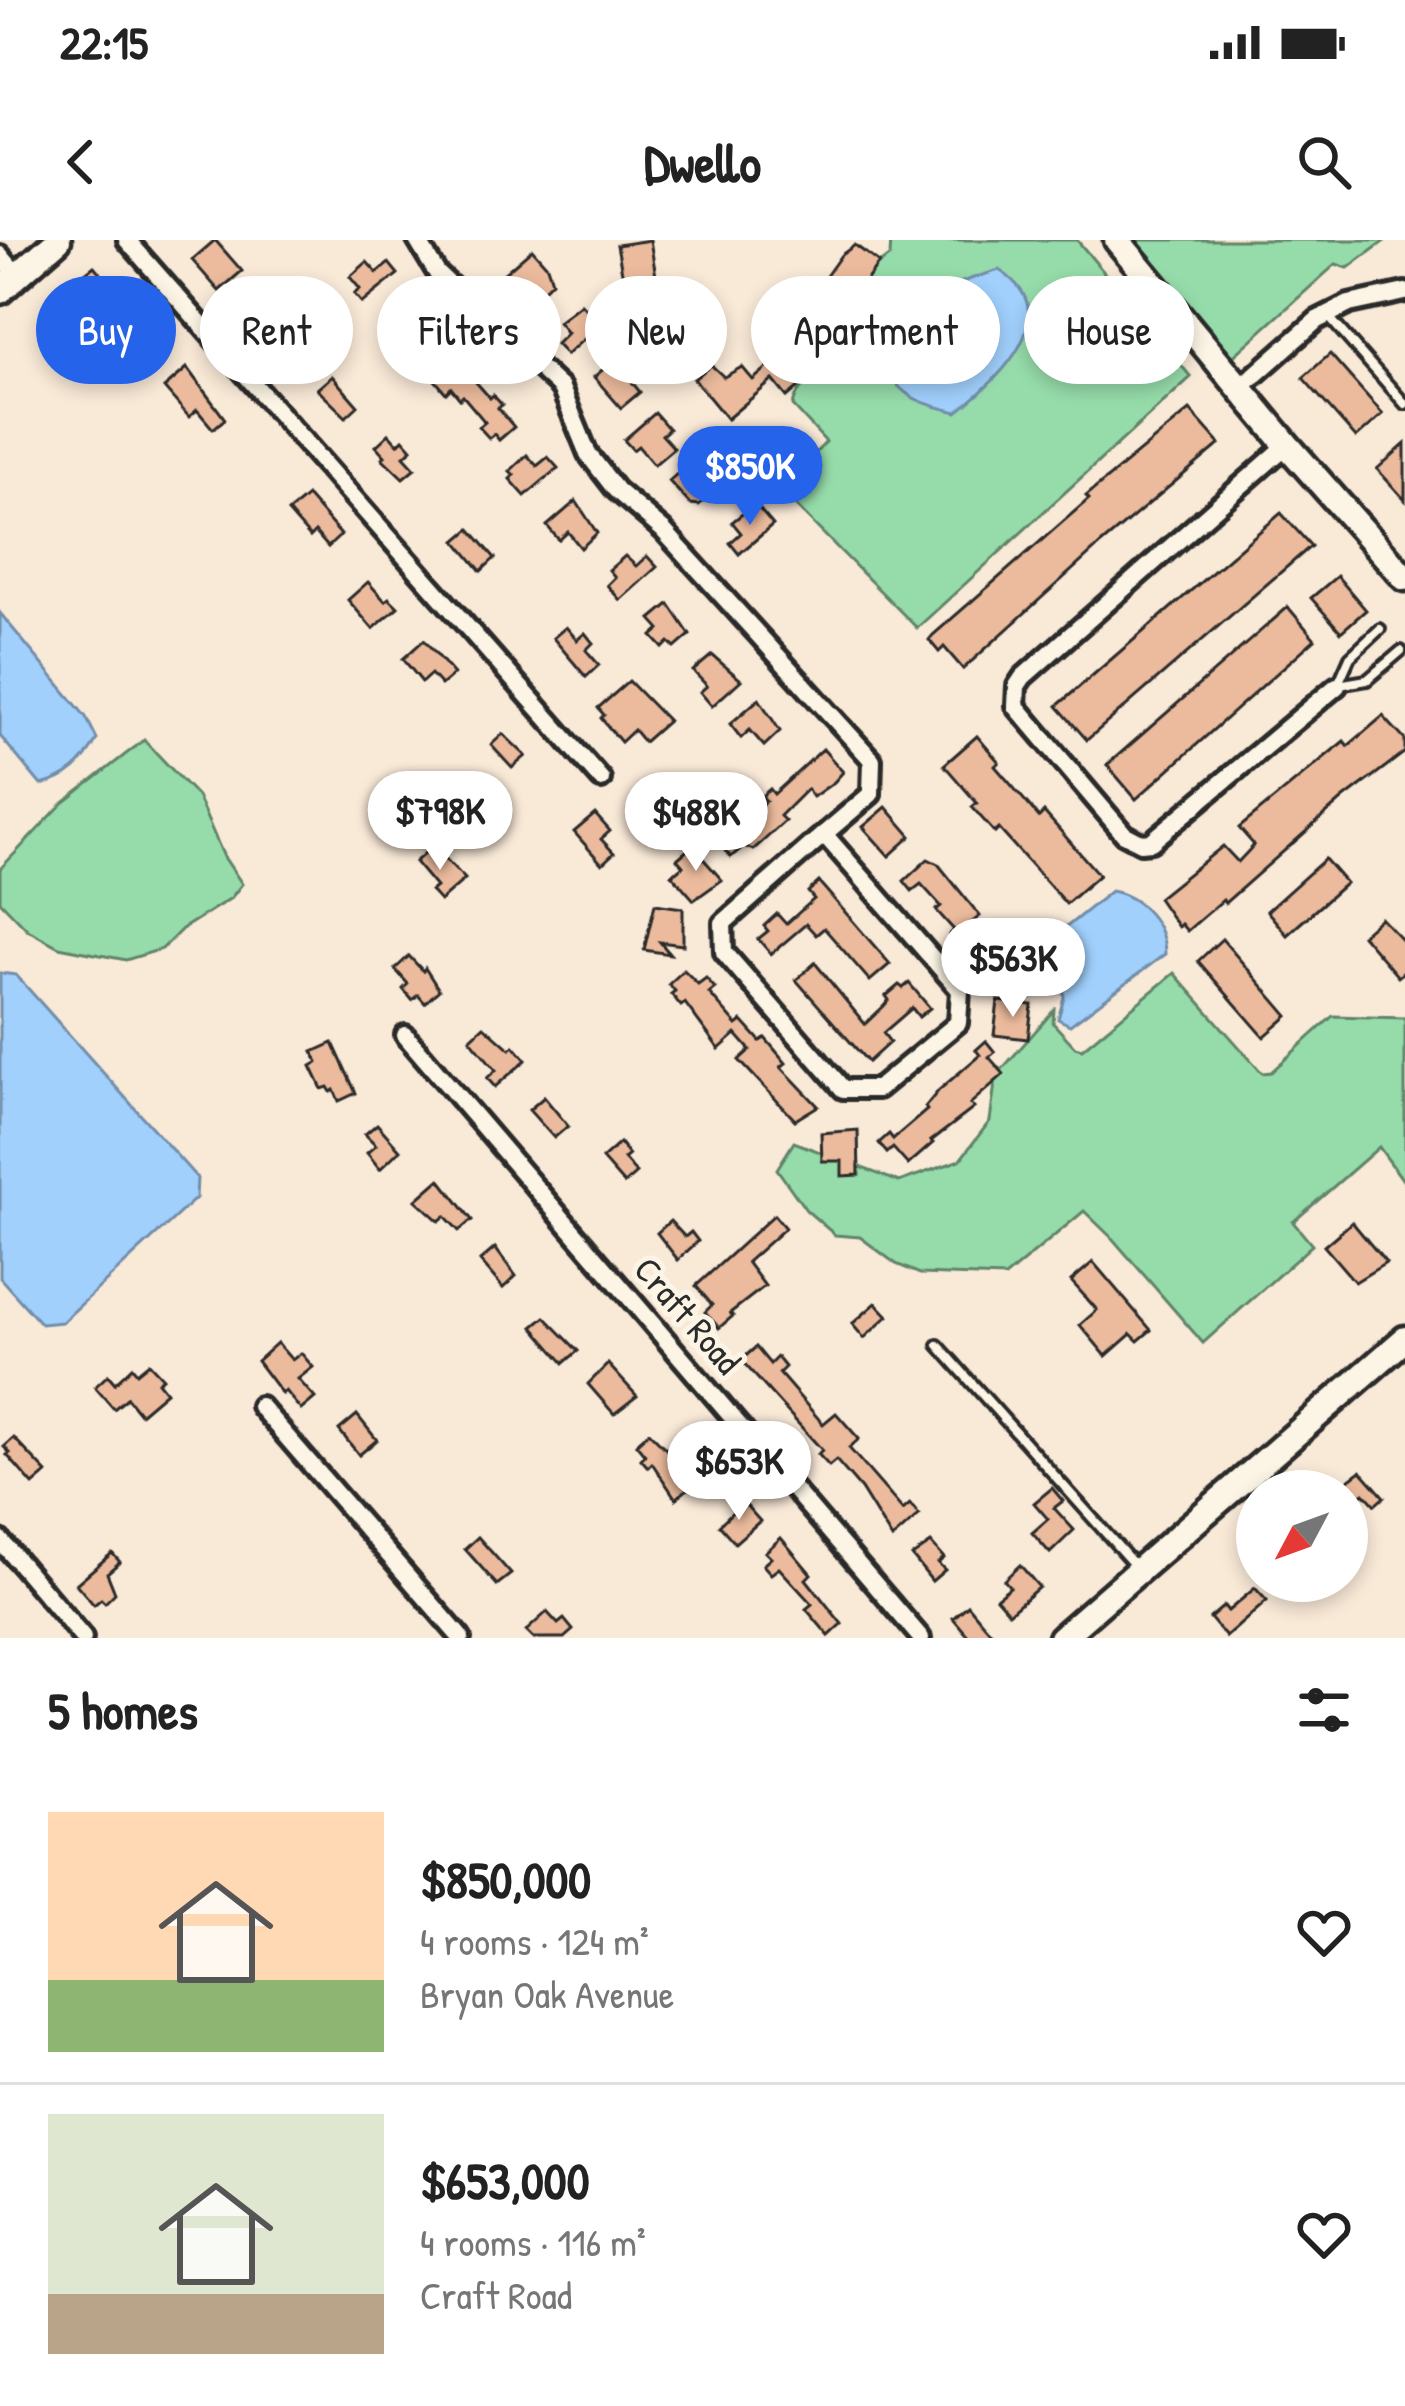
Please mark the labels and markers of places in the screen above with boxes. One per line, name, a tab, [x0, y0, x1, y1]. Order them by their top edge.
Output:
pin: $850K	[666, 426, 834, 528]
pin: $798K	[356, 771, 524, 873]
pin: $488K	[612, 772, 780, 874]
pin: $563K	[929, 918, 1097, 1020]
pin: $653K	[655, 1421, 823, 1523]

